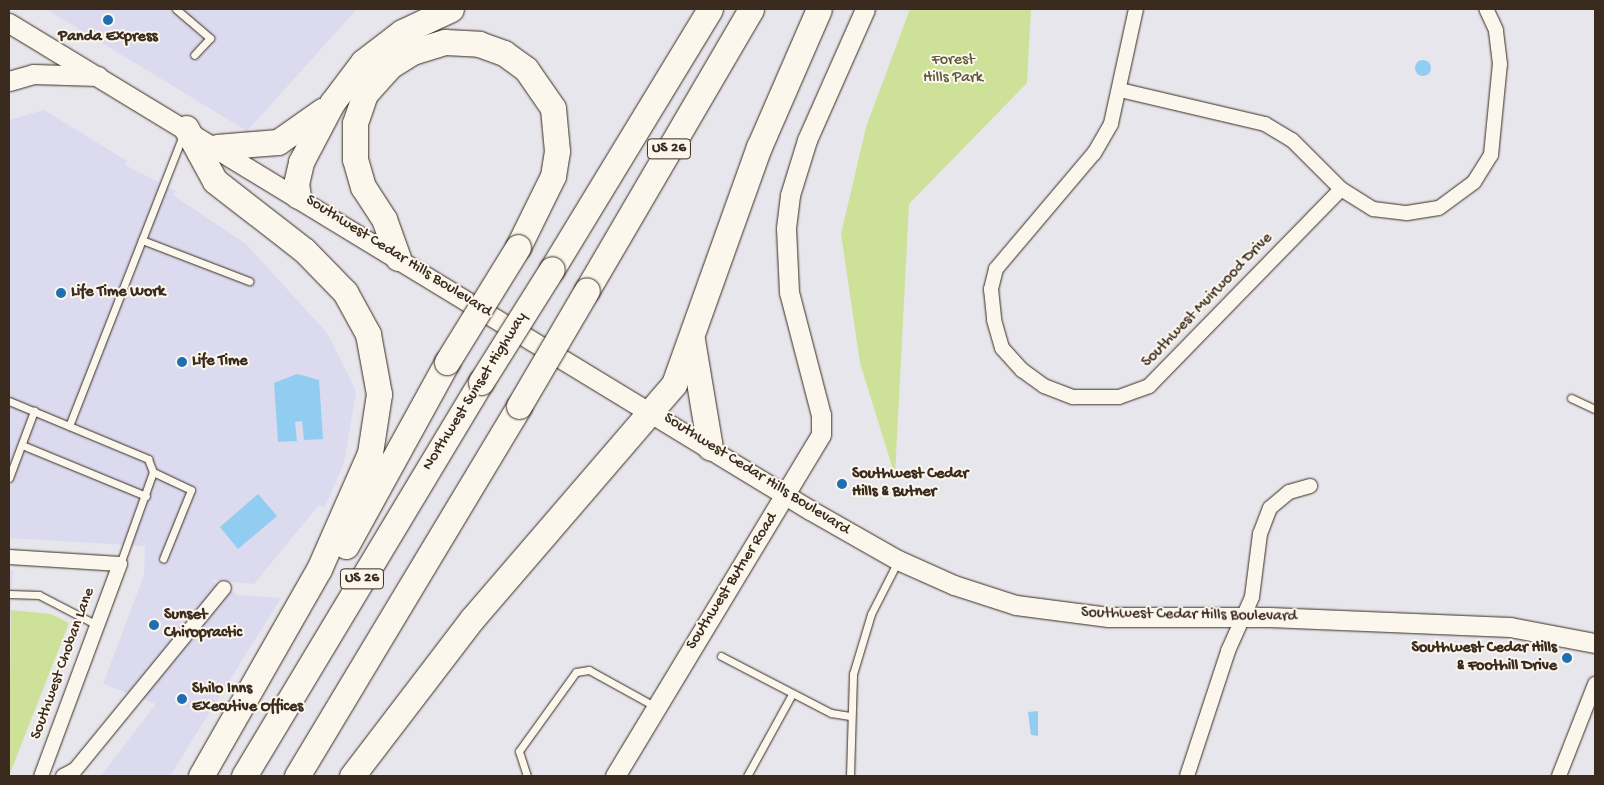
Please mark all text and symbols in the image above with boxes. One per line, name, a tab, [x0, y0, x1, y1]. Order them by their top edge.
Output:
marker: Panda Express	[102, 14, 114, 26]
place label: Panda Express	[58, 28, 158, 48]
park label: Forest Hills Park	[923, 51, 983, 89]
road number: US 26	[646, 136, 692, 162]
street label: Southwest Cedar Hills Boulevard	[301, 192, 495, 322]
street label: Southwest Muirwood Drive	[1139, 230, 1277, 372]
place label: Life Time Work	[71, 283, 165, 303]
marker: Life Time Work	[55, 287, 67, 299]
street label: Northwest Sunset Highway	[419, 309, 533, 475]
place label: Life Time	[192, 352, 248, 372]
marker: Life Time	[176, 356, 188, 368]
street label: Southwest Cedar Hills Boulevard	[659, 410, 853, 540]
place label: Southwest Cedar Hills & Butner	[852, 465, 968, 503]
marker: Southwest Cedar Hills & Butner	[836, 478, 848, 490]
street label: Southwest Butner Road	[683, 510, 783, 654]
road number: US 26	[340, 566, 384, 592]
street label: Southwest Choban Lane	[28, 585, 100, 743]
street label: Southwest Cedar Hills Boulevard	[1081, 605, 1297, 627]
place label: Sunset Chiropractic	[164, 606, 242, 644]
marker: Sunset Chiropractic	[148, 619, 160, 631]
place label: Southwest Cedar Hills & Foothill Drive	[1412, 639, 1557, 677]
marker: Southwest Cedar Hills & Foothill Drive	[1561, 652, 1573, 664]
place label: Shilo Inns Executive Offices	[192, 680, 303, 718]
marker: Shilo Inns Executive Offices	[176, 693, 188, 705]

